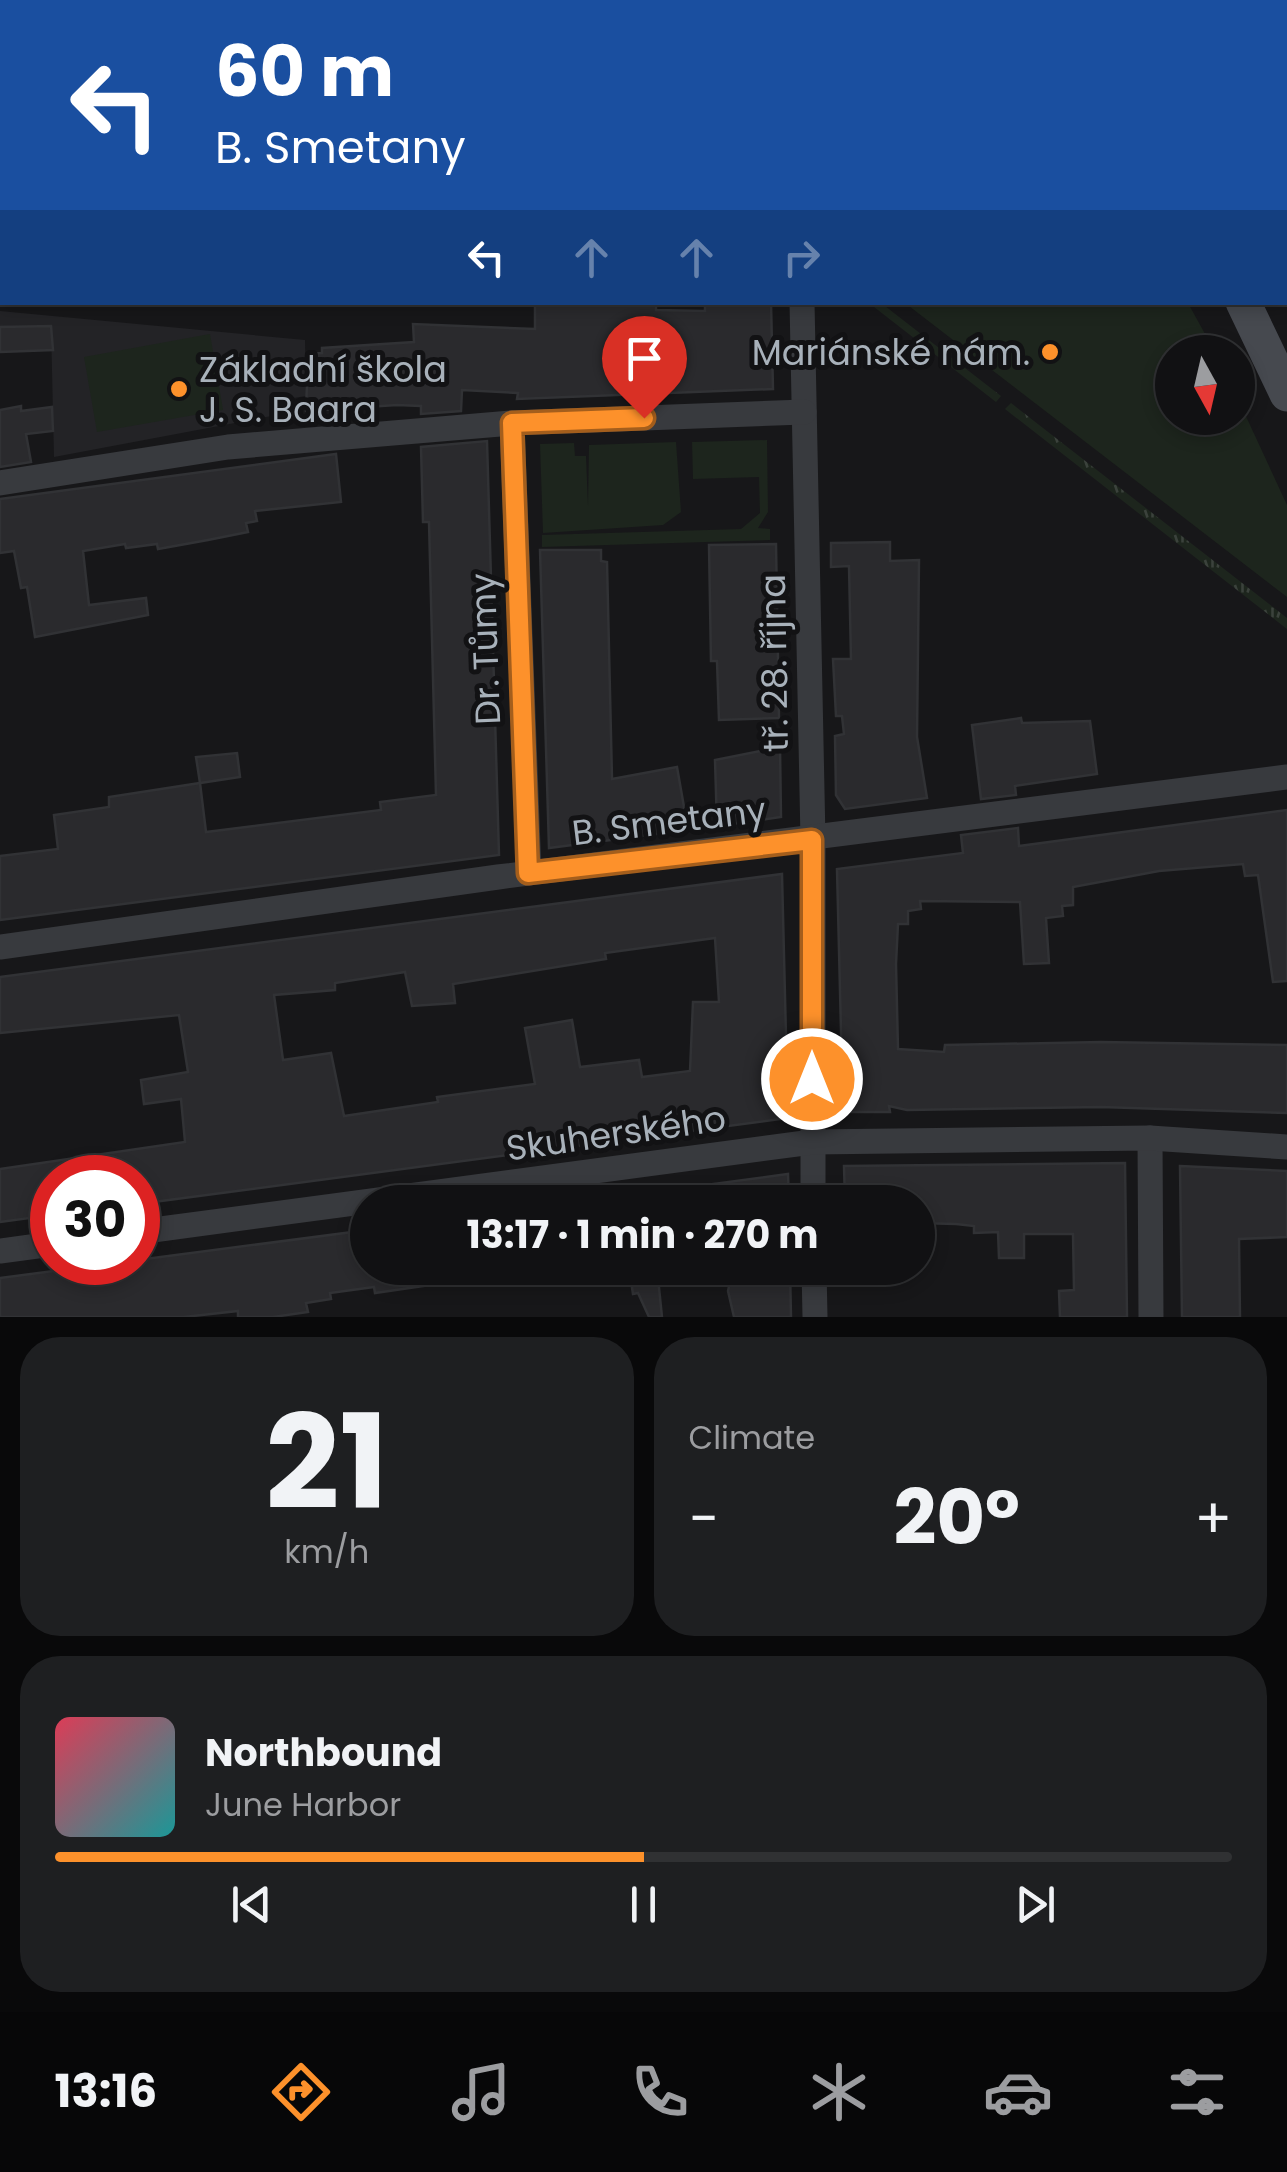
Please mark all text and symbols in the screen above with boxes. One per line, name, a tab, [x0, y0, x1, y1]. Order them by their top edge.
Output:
text: 60 m	[215, 22, 394, 121]
icon: left	[50, 40, 180, 170]
text: B. Smetany	[215, 116, 466, 179]
icon: left	[459, 230, 514, 285]
icon: ahead	[564, 230, 619, 285]
icon: ahead	[669, 230, 724, 285]
icon: right	[774, 230, 829, 285]
pin	[602, 316, 687, 419]
place label: Mariánské nám.	[752, 328, 1030, 377]
icon: arrive	[617, 331, 672, 386]
north arrow	[1155, 335, 1255, 435]
map controls	[1155, 335, 1255, 435]
marker: Mariánské nám.	[1039, 341, 1061, 363]
place label: Základní škola J. S. Baara	[199, 345, 447, 434]
marker: Základní škola J. S. Baara	[168, 378, 190, 400]
street label: Dr. Tůmy	[458, 572, 512, 726]
street label: tř. 28. října	[748, 574, 800, 752]
street label: B. Smetany	[569, 785, 769, 857]
position arrow	[760, 1027, 864, 1131]
street label: Skuherského	[503, 1093, 729, 1173]
speed limit sign: 30	[30, 1155, 160, 1285]
text: 13:17 · 1 min · 270 m	[466, 1208, 819, 1261]
text: 21	[265, 1371, 388, 1554]
text: Climate	[689, 1415, 815, 1460]
text: 20°	[893, 1465, 1020, 1570]
text: −	[689, 1480, 719, 1557]
text: +	[1194, 1480, 1232, 1557]
text: km/h	[284, 1529, 369, 1574]
text: Northbound	[205, 1726, 442, 1779]
text: June Harbor	[205, 1782, 401, 1827]
icon: previous	[224, 1877, 279, 1932]
icon: pause	[616, 1877, 671, 1932]
icon: next	[1008, 1877, 1063, 1932]
icon: directions	[266, 2057, 336, 2127]
icon: music	[446, 2057, 516, 2127]
icon: phone	[625, 2057, 695, 2127]
icon: climate	[804, 2057, 874, 2127]
icon: car	[983, 2057, 1053, 2127]
icon: filters	[1162, 2057, 1232, 2127]
text: 13:16	[55, 2060, 157, 2123]

